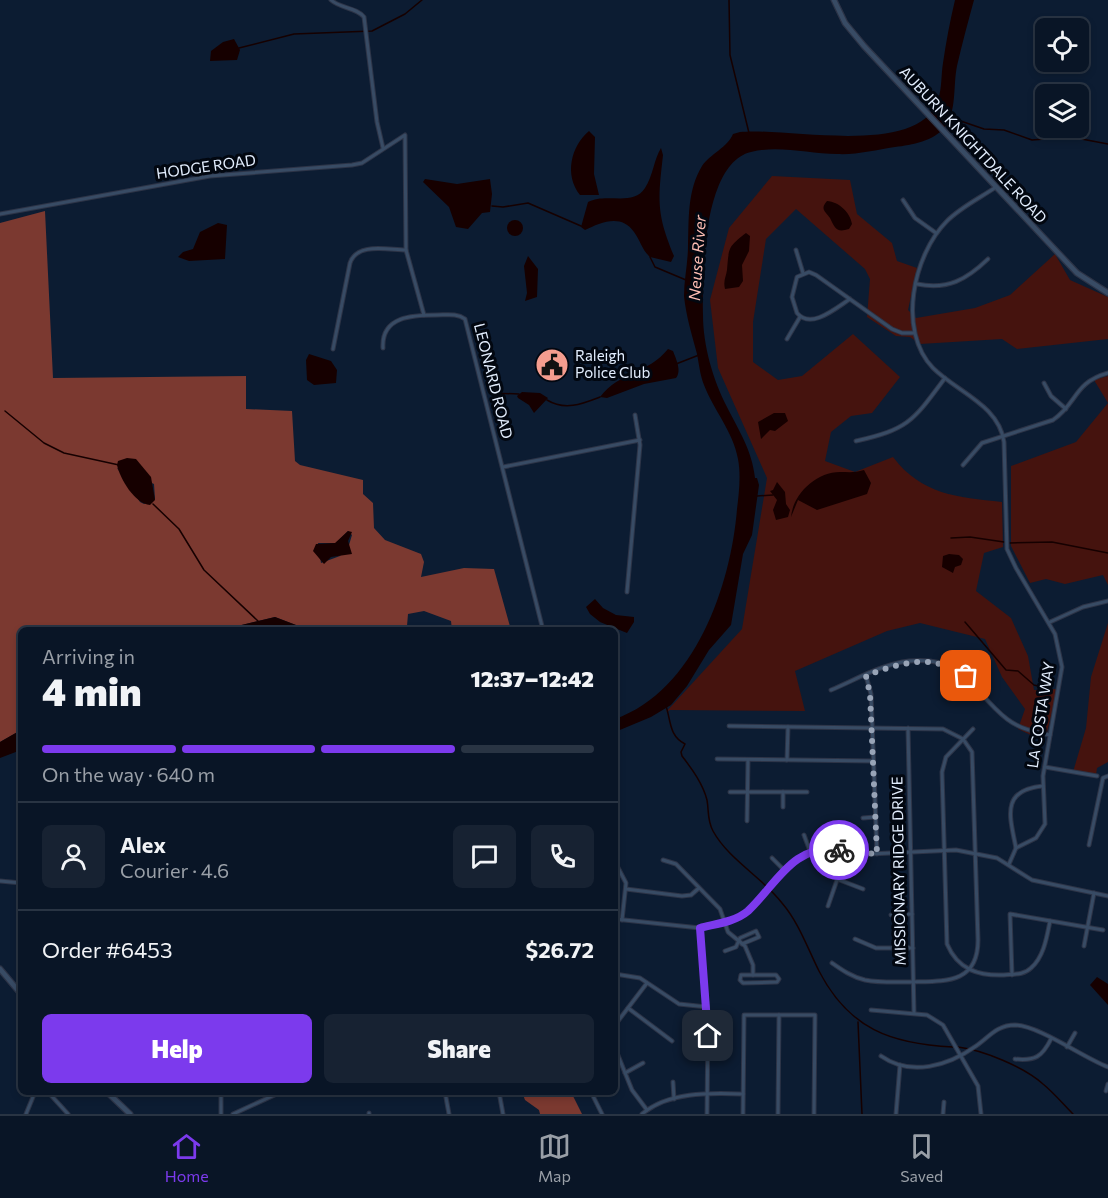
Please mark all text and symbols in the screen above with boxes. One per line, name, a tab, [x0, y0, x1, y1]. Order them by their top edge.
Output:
map controls	[1035, 18, 1089, 138]
button: locate	[1035, 18, 1089, 72]
street label: AUBURN KNIGHTDALE ROAD	[896, 62, 1051, 226]
button: layers	[1035, 84, 1089, 138]
street label: HODGE ROAD	[155, 150, 257, 182]
water label: Neuse River	[684, 214, 709, 301]
street label: LEONARD ROAD	[471, 321, 517, 440]
place label: Raleigh Police Club	[575, 346, 650, 381]
public building icon: Raleigh Police Club	[534, 347, 570, 383]
text: Arriving in	[42, 644, 135, 668]
pin	[940, 650, 991, 701]
icon: bag	[949, 659, 982, 692]
street label: LA COSTA WAY	[1023, 660, 1057, 769]
text: 12:37–12:42	[471, 665, 594, 692]
text: 4 min	[42, 666, 142, 714]
text: On the way · 640 m	[42, 762, 215, 786]
street label: MISSIONARY RIDGE DRIVE	[887, 776, 909, 966]
courier	[809, 820, 869, 880]
button: person	[42, 825, 105, 888]
button: chat	[453, 825, 516, 888]
button: phone	[531, 825, 594, 888]
text: Alex	[120, 831, 166, 858]
icon: bike	[823, 834, 856, 867]
text: Courier · 4.6	[120, 858, 229, 882]
text: Order #6453	[42, 936, 172, 963]
text: $26.72	[526, 936, 594, 963]
pin	[682, 1010, 733, 1061]
button: Help	[42, 1014, 312, 1083]
button: Share	[324, 1014, 594, 1083]
icon: home	[691, 1019, 724, 1052]
tab: Home	[165, 1130, 209, 1185]
tab: Map	[538, 1130, 571, 1185]
tab: Saved	[900, 1130, 943, 1185]

